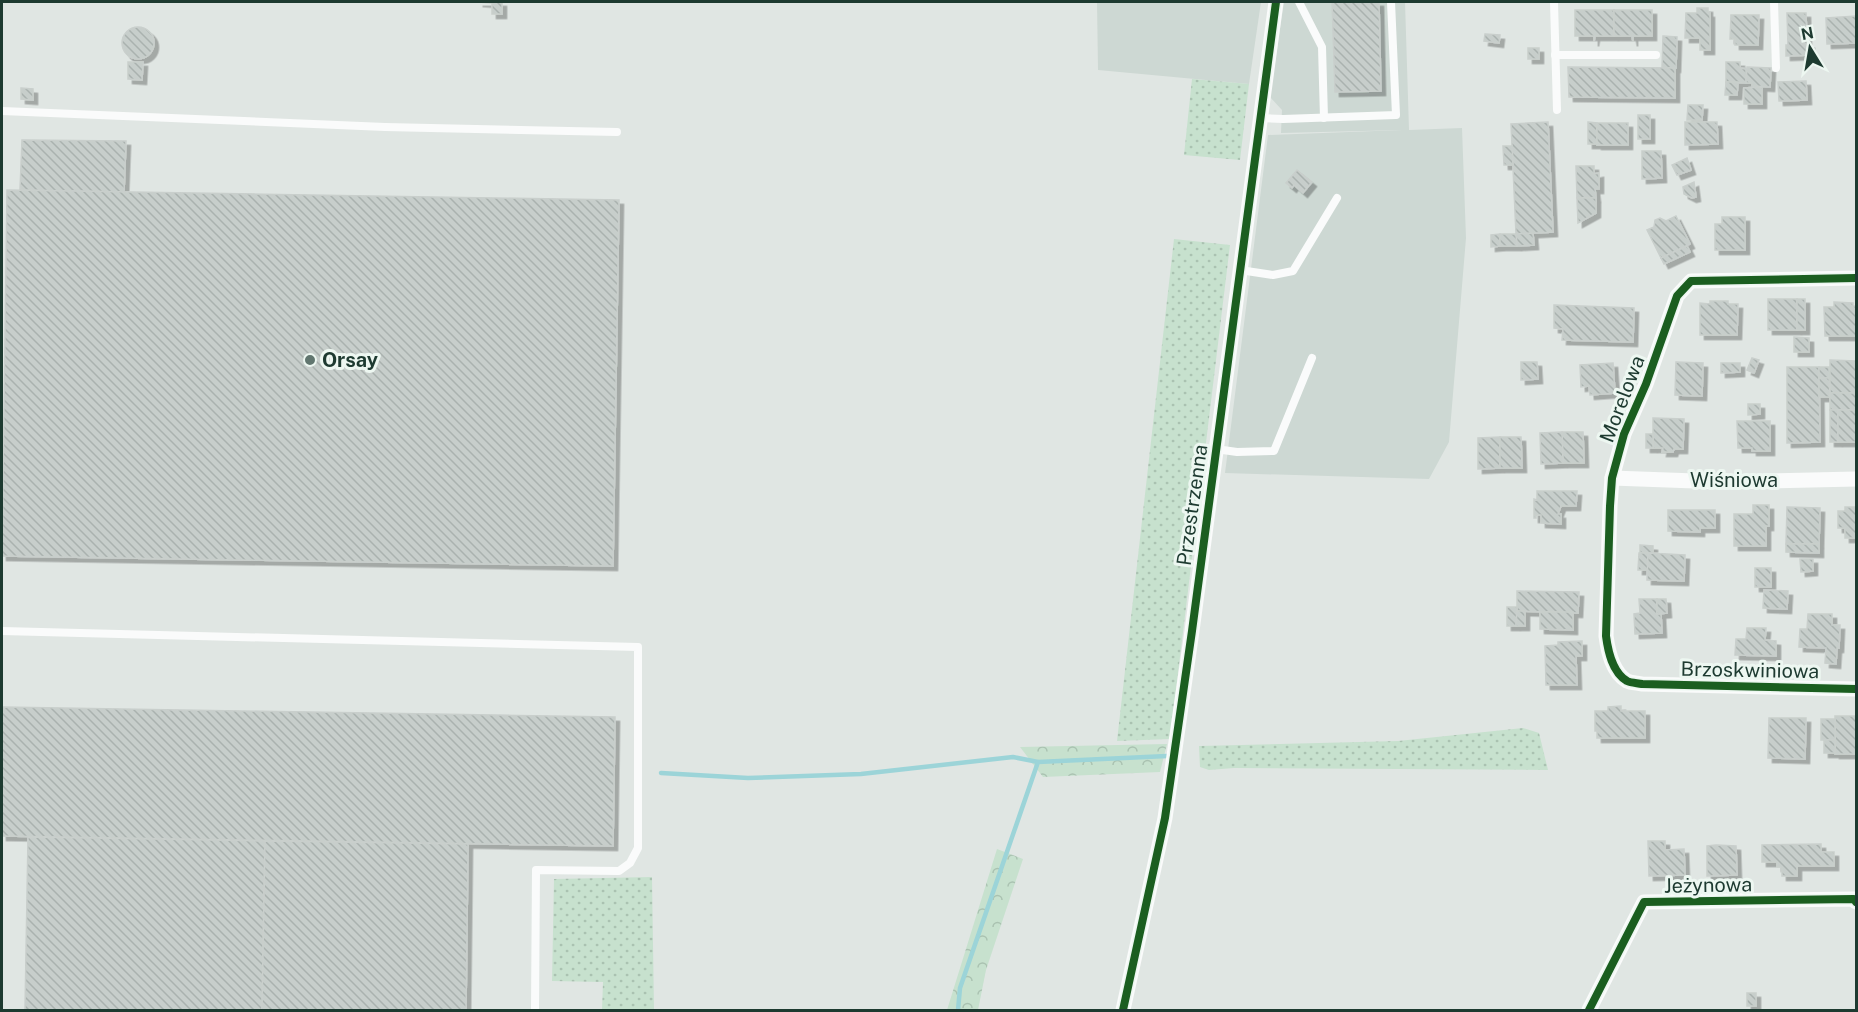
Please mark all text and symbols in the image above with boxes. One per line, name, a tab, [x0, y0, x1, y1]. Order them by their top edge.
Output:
north arrow	[1780, 18, 1840, 78]
text: N	[1799, 23, 1815, 44]
place label: Orsay	[322, 348, 378, 372]
street label: Morelowa	[1594, 352, 1650, 446]
marker: Orsay	[303, 353, 317, 367]
street label: Przestrzenna	[1172, 443, 1212, 567]
street label: Wiśniowa	[1690, 468, 1778, 492]
street label: Brzoskwiniowa	[1681, 657, 1819, 683]
street label: Jeżynowa	[1664, 872, 1752, 898]

